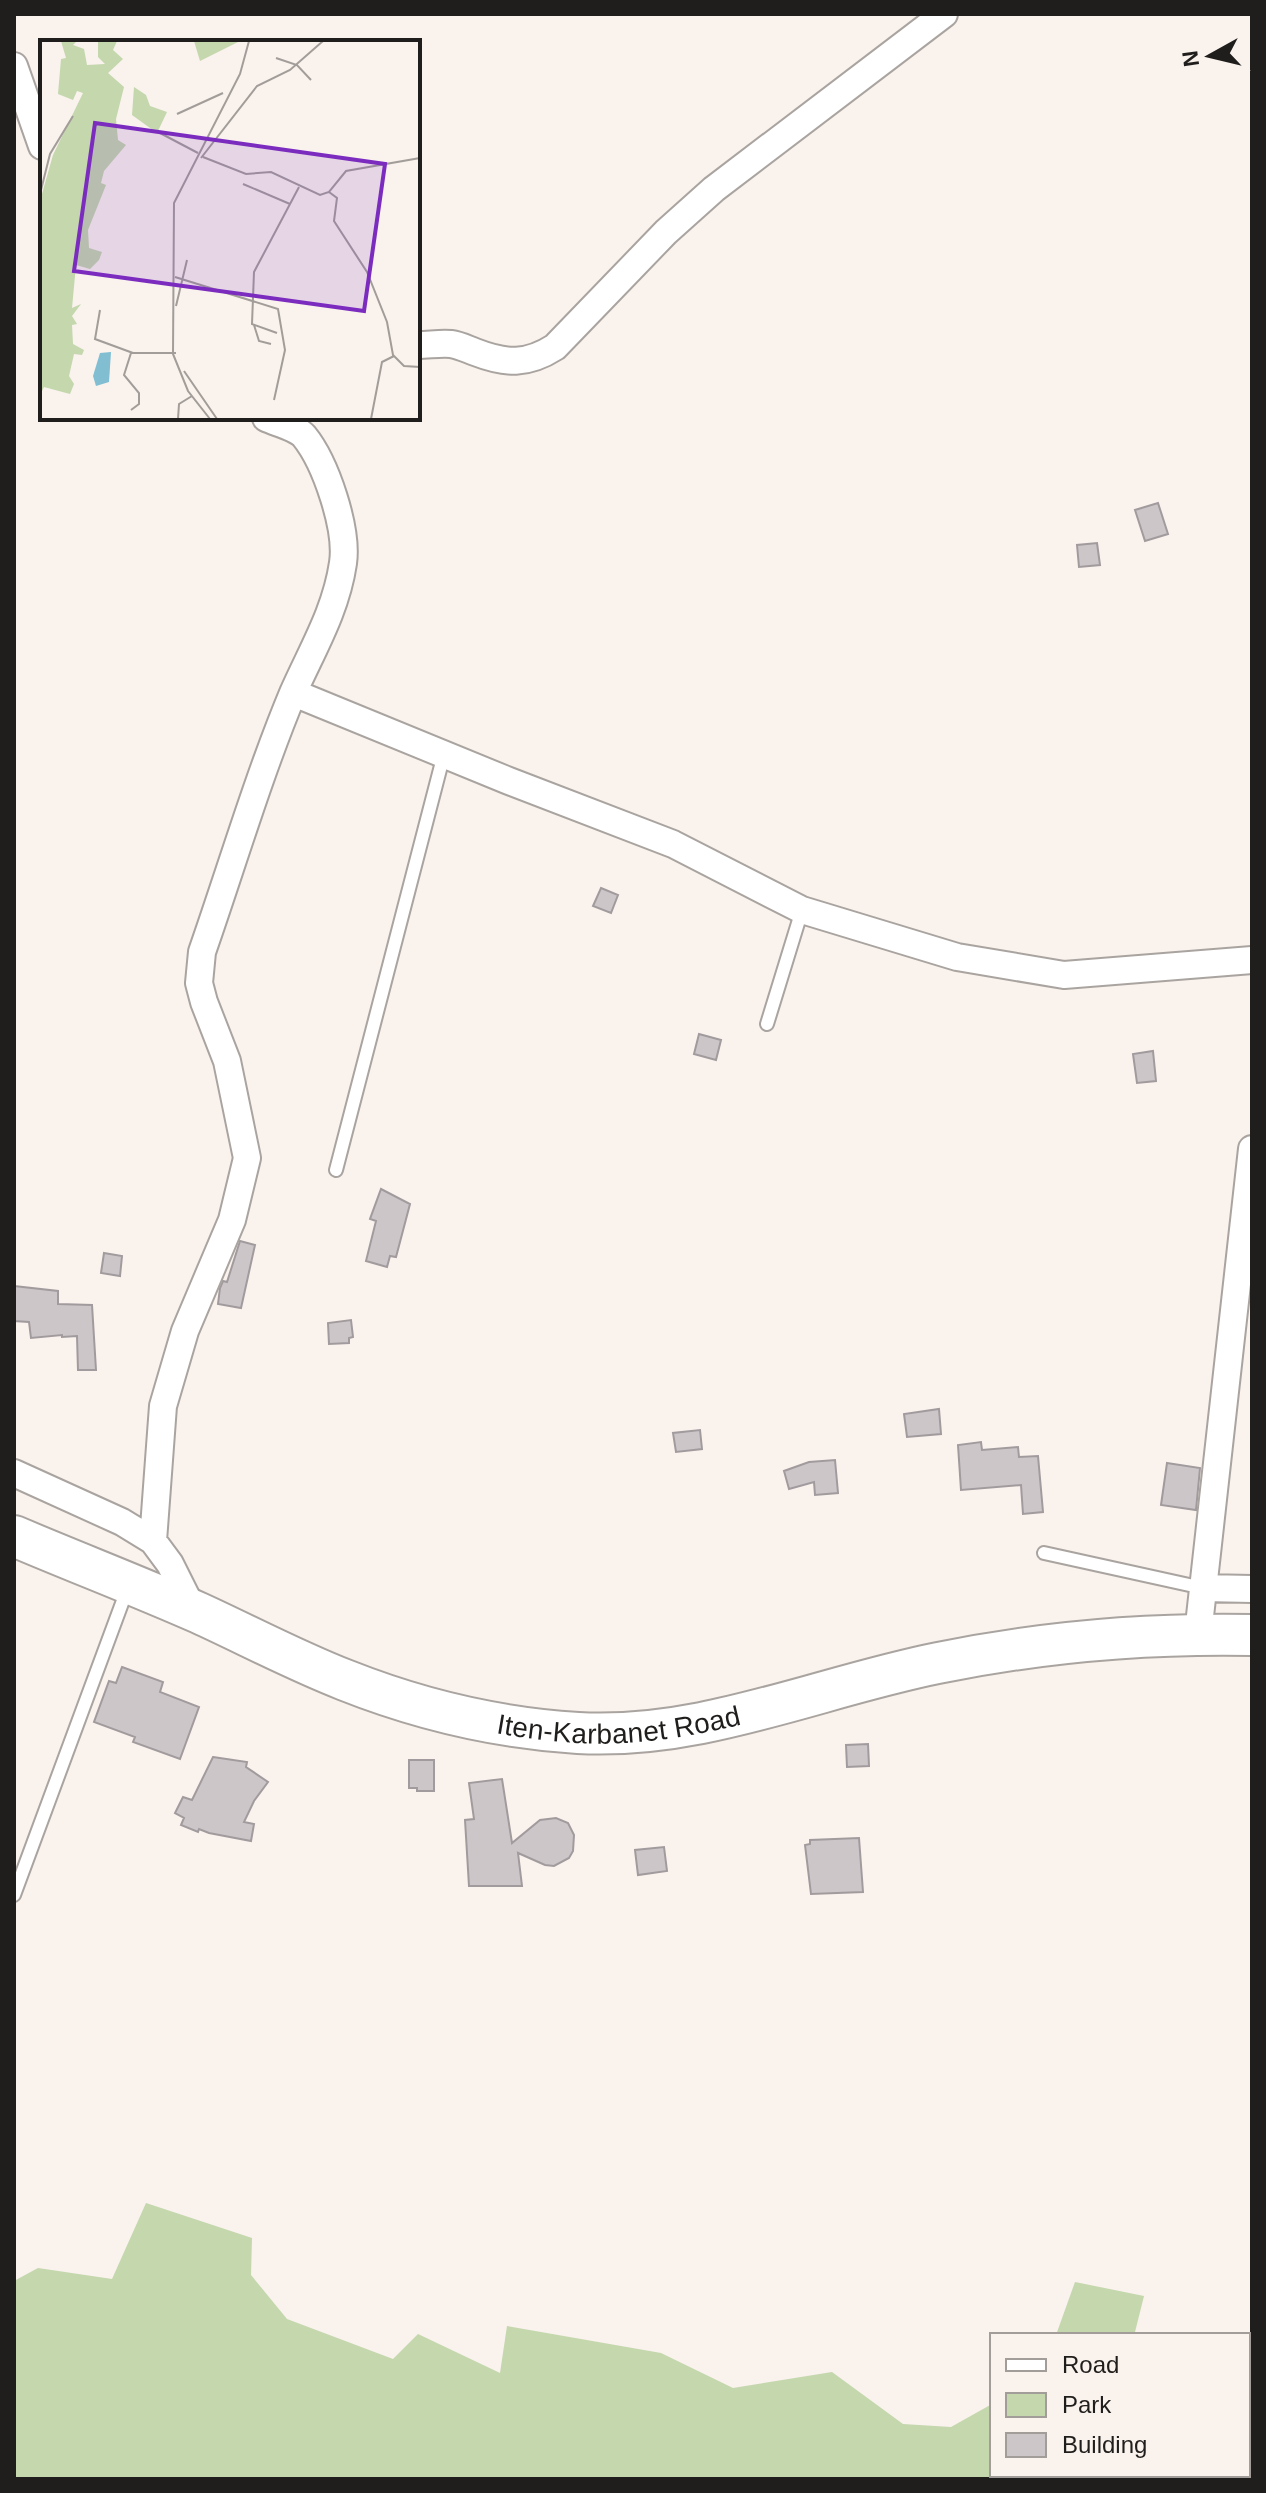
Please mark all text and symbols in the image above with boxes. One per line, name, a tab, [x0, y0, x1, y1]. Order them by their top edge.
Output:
north arrow	[1170, 16, 1250, 96]
inset map	[40, 40, 420, 420]
text: N	[1177, 49, 1204, 68]
street label: Iten-Karbanet Road	[495, 1700, 743, 1750]
legend	[990, 2333, 1250, 2477]
text: Road	[1062, 2351, 1119, 2378]
text: Park	[1062, 2391, 1112, 2418]
text: Building	[1062, 2431, 1147, 2458]

